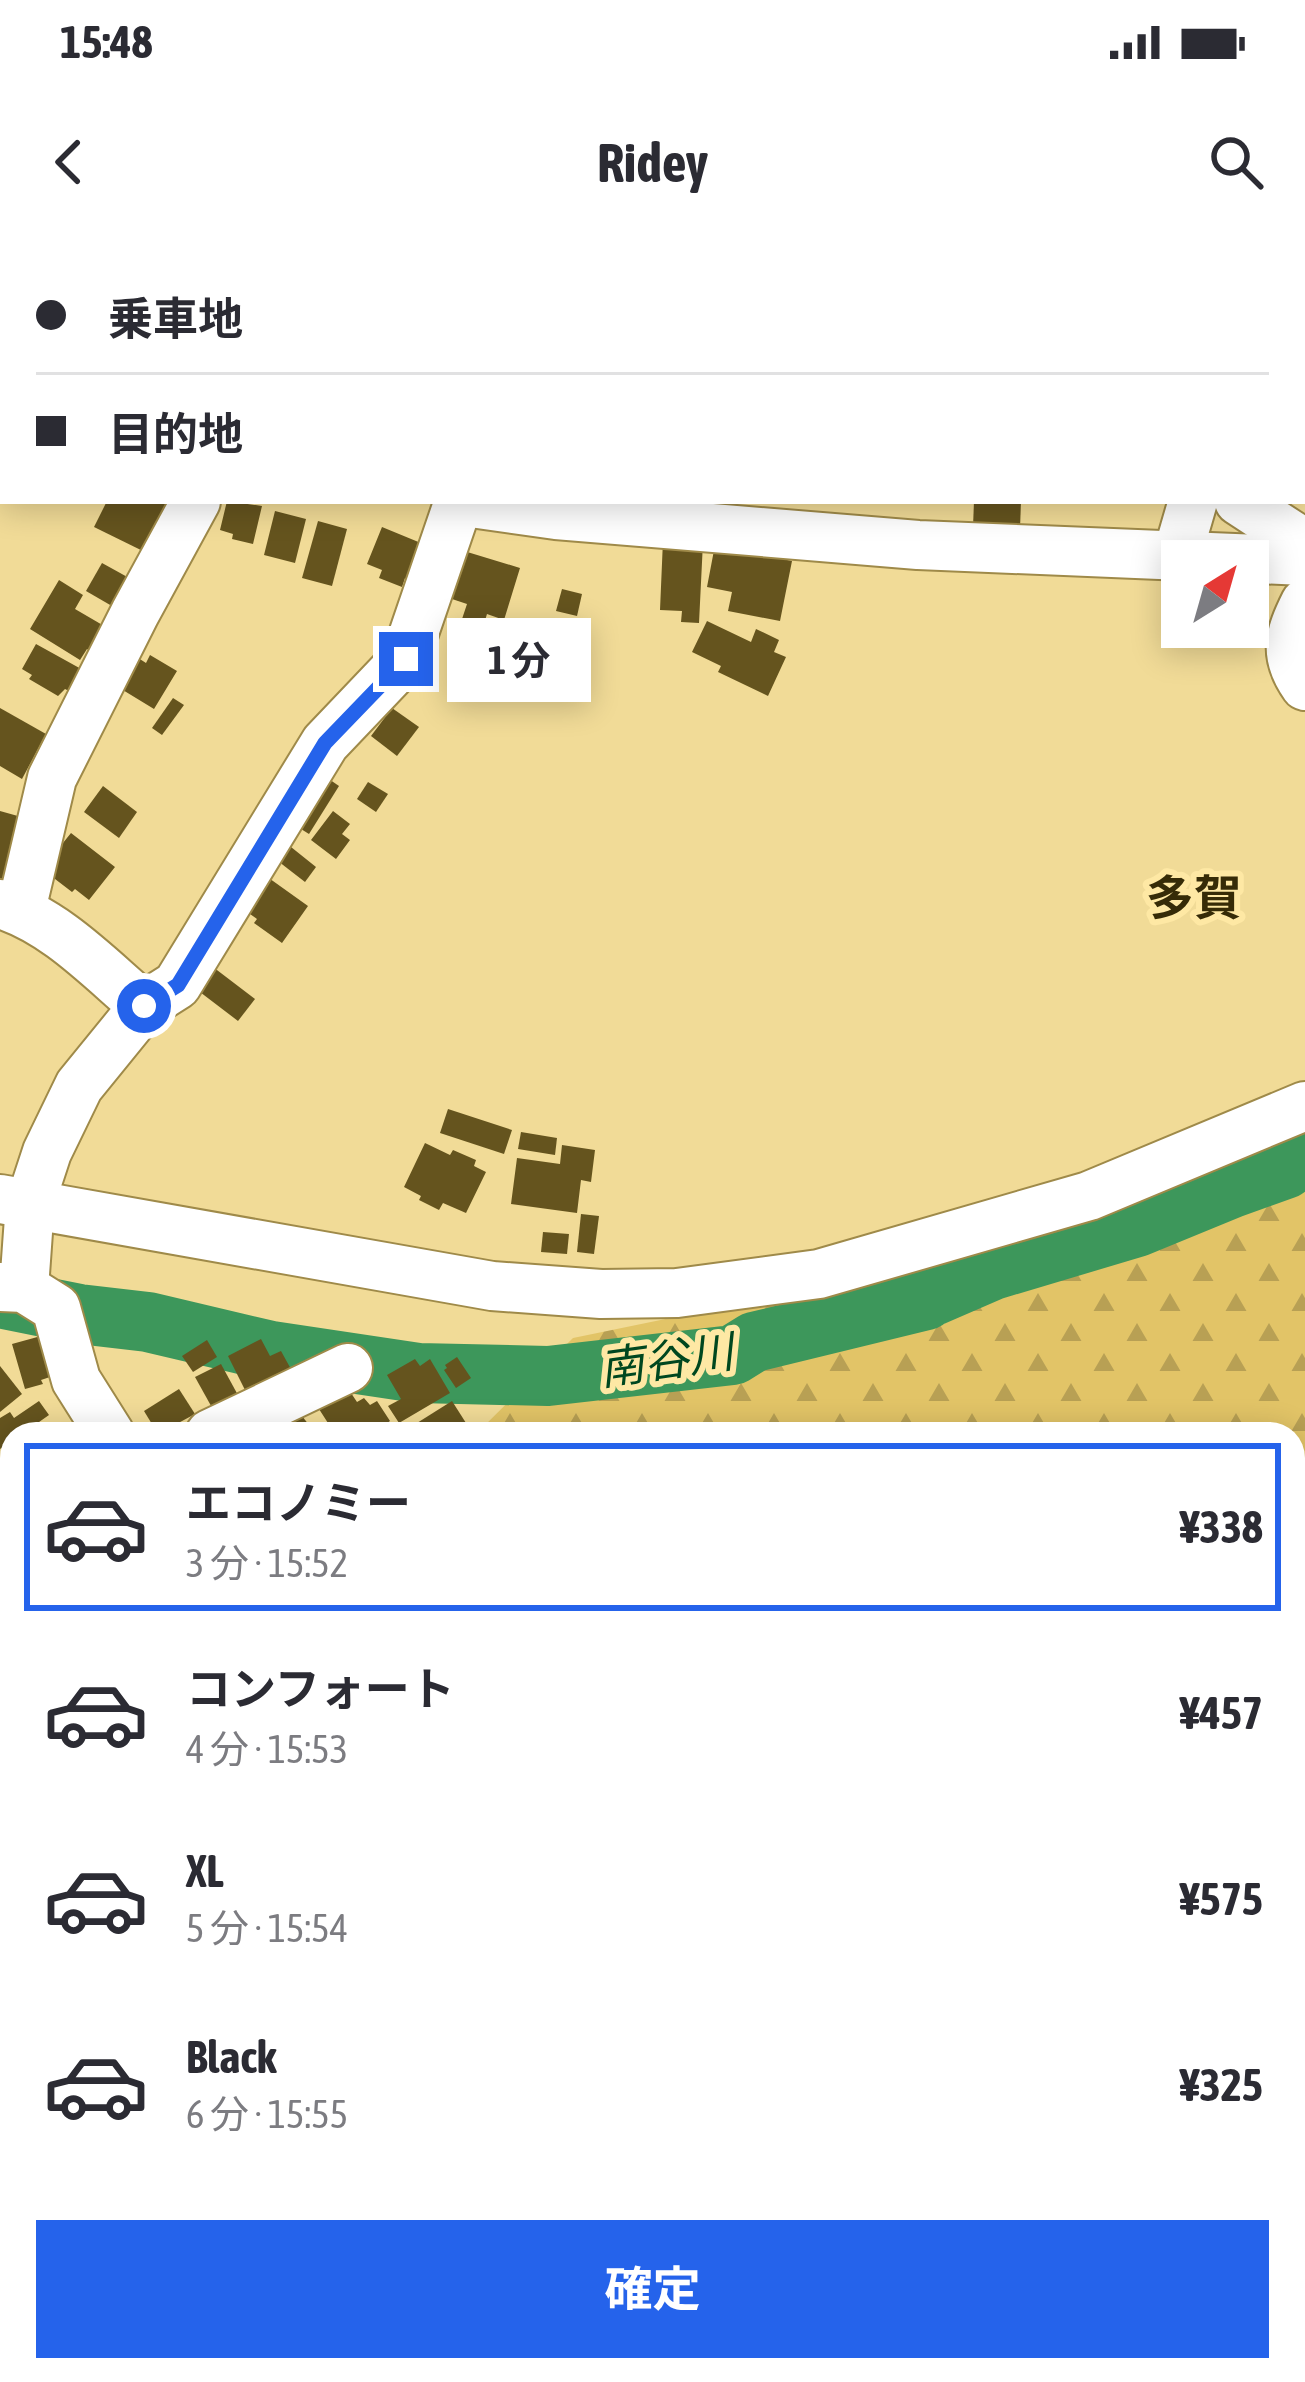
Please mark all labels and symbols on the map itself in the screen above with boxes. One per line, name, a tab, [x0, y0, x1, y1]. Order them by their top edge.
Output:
north arrow	[1161, 540, 1269, 648]
callout: 1 分	[448, 617, 592, 701]
route end	[379, 632, 433, 686]
district label: 多賀	[1146, 870, 1242, 925]
route start	[117, 979, 171, 1033]
water label: 南谷川	[596, 1324, 740, 1395]

